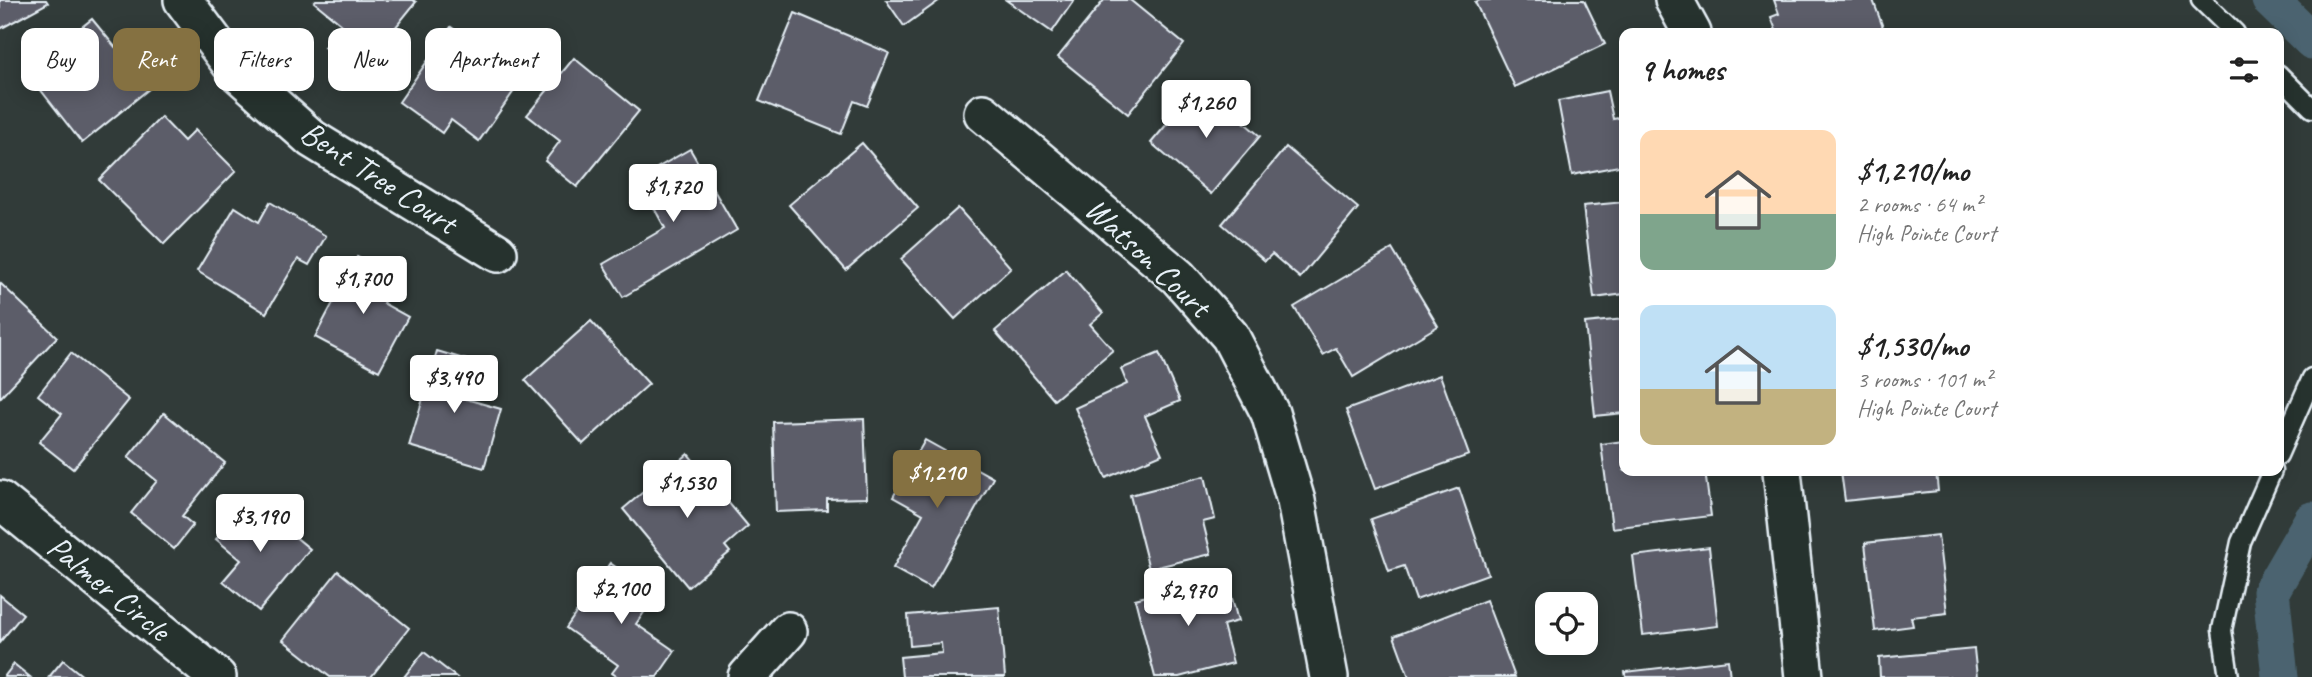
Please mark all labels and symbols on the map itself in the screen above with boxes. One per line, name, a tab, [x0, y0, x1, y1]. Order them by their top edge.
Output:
pin: $1,260	[1149, 80, 1263, 140]
street label: Bent Tree Court	[293, 111, 468, 245]
pin: $1,720	[616, 164, 730, 224]
street label: Watson Court	[1076, 188, 1222, 328]
pin: $1,700	[306, 256, 420, 316]
pin: $3,490	[397, 356, 511, 415]
pin: $1,210	[880, 450, 994, 510]
pin: $1,530	[630, 461, 744, 520]
pin: $3,190	[203, 494, 317, 554]
street label: Palmer Circle	[39, 526, 181, 652]
pin: $2,100	[564, 566, 678, 626]
pin: $2,970	[1131, 568, 1245, 628]

